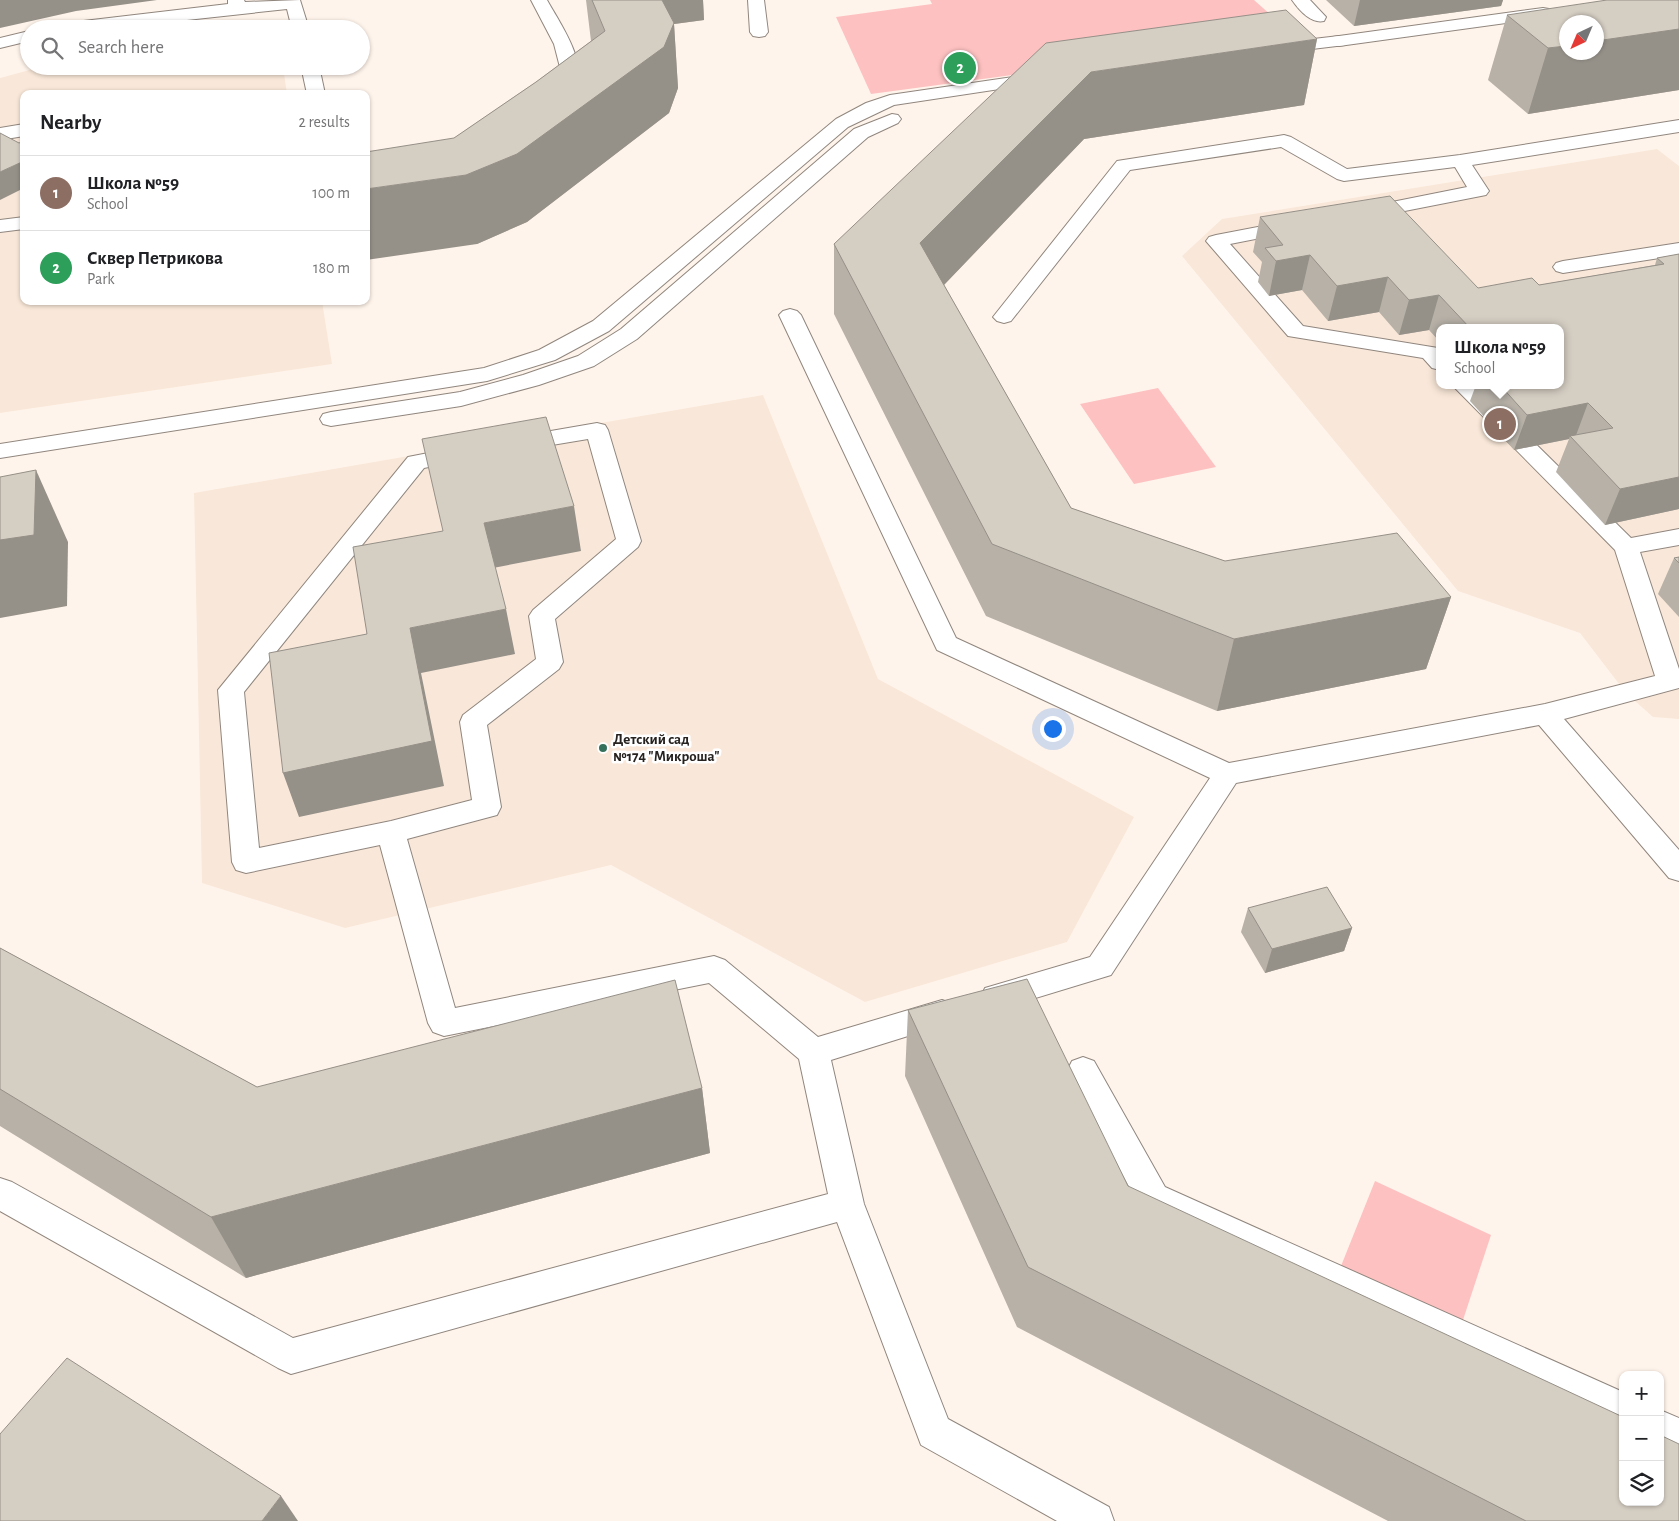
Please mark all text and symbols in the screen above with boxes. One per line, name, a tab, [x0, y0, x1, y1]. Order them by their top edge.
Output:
north arrow	[1559, 15, 1604, 60]
search box	[20, 20, 370, 75]
icon: search	[38, 34, 66, 62]
text: Search here	[78, 38, 164, 57]
pin: 2	[944, 49, 976, 87]
text: Nearby	[40, 112, 101, 133]
text: 2 results	[298, 114, 350, 130]
text: Школа №59	[87, 174, 179, 193]
text: 1	[53, 185, 59, 201]
text: 100 m	[312, 185, 350, 201]
text: School	[87, 196, 128, 212]
text: Сквер Петрикова	[87, 249, 223, 268]
text: 2	[52, 260, 60, 276]
text: 180 m	[313, 260, 350, 276]
text: Park	[87, 271, 115, 287]
popup	[1436, 324, 1564, 389]
text: Школа №59	[1454, 338, 1546, 357]
text: School	[1454, 360, 1495, 376]
pin: 1	[1484, 405, 1516, 443]
your location	[1040, 716, 1066, 742]
place label: Детский сад №174 "Микроша"	[613, 732, 720, 764]
marker: Детский сад №174 "Микроша"	[597, 742, 609, 754]
map controls	[1619, 1371, 1664, 1506]
button: +	[1619, 1371, 1664, 1416]
button: −	[1619, 1416, 1664, 1461]
button: layers	[1619, 1461, 1664, 1506]

